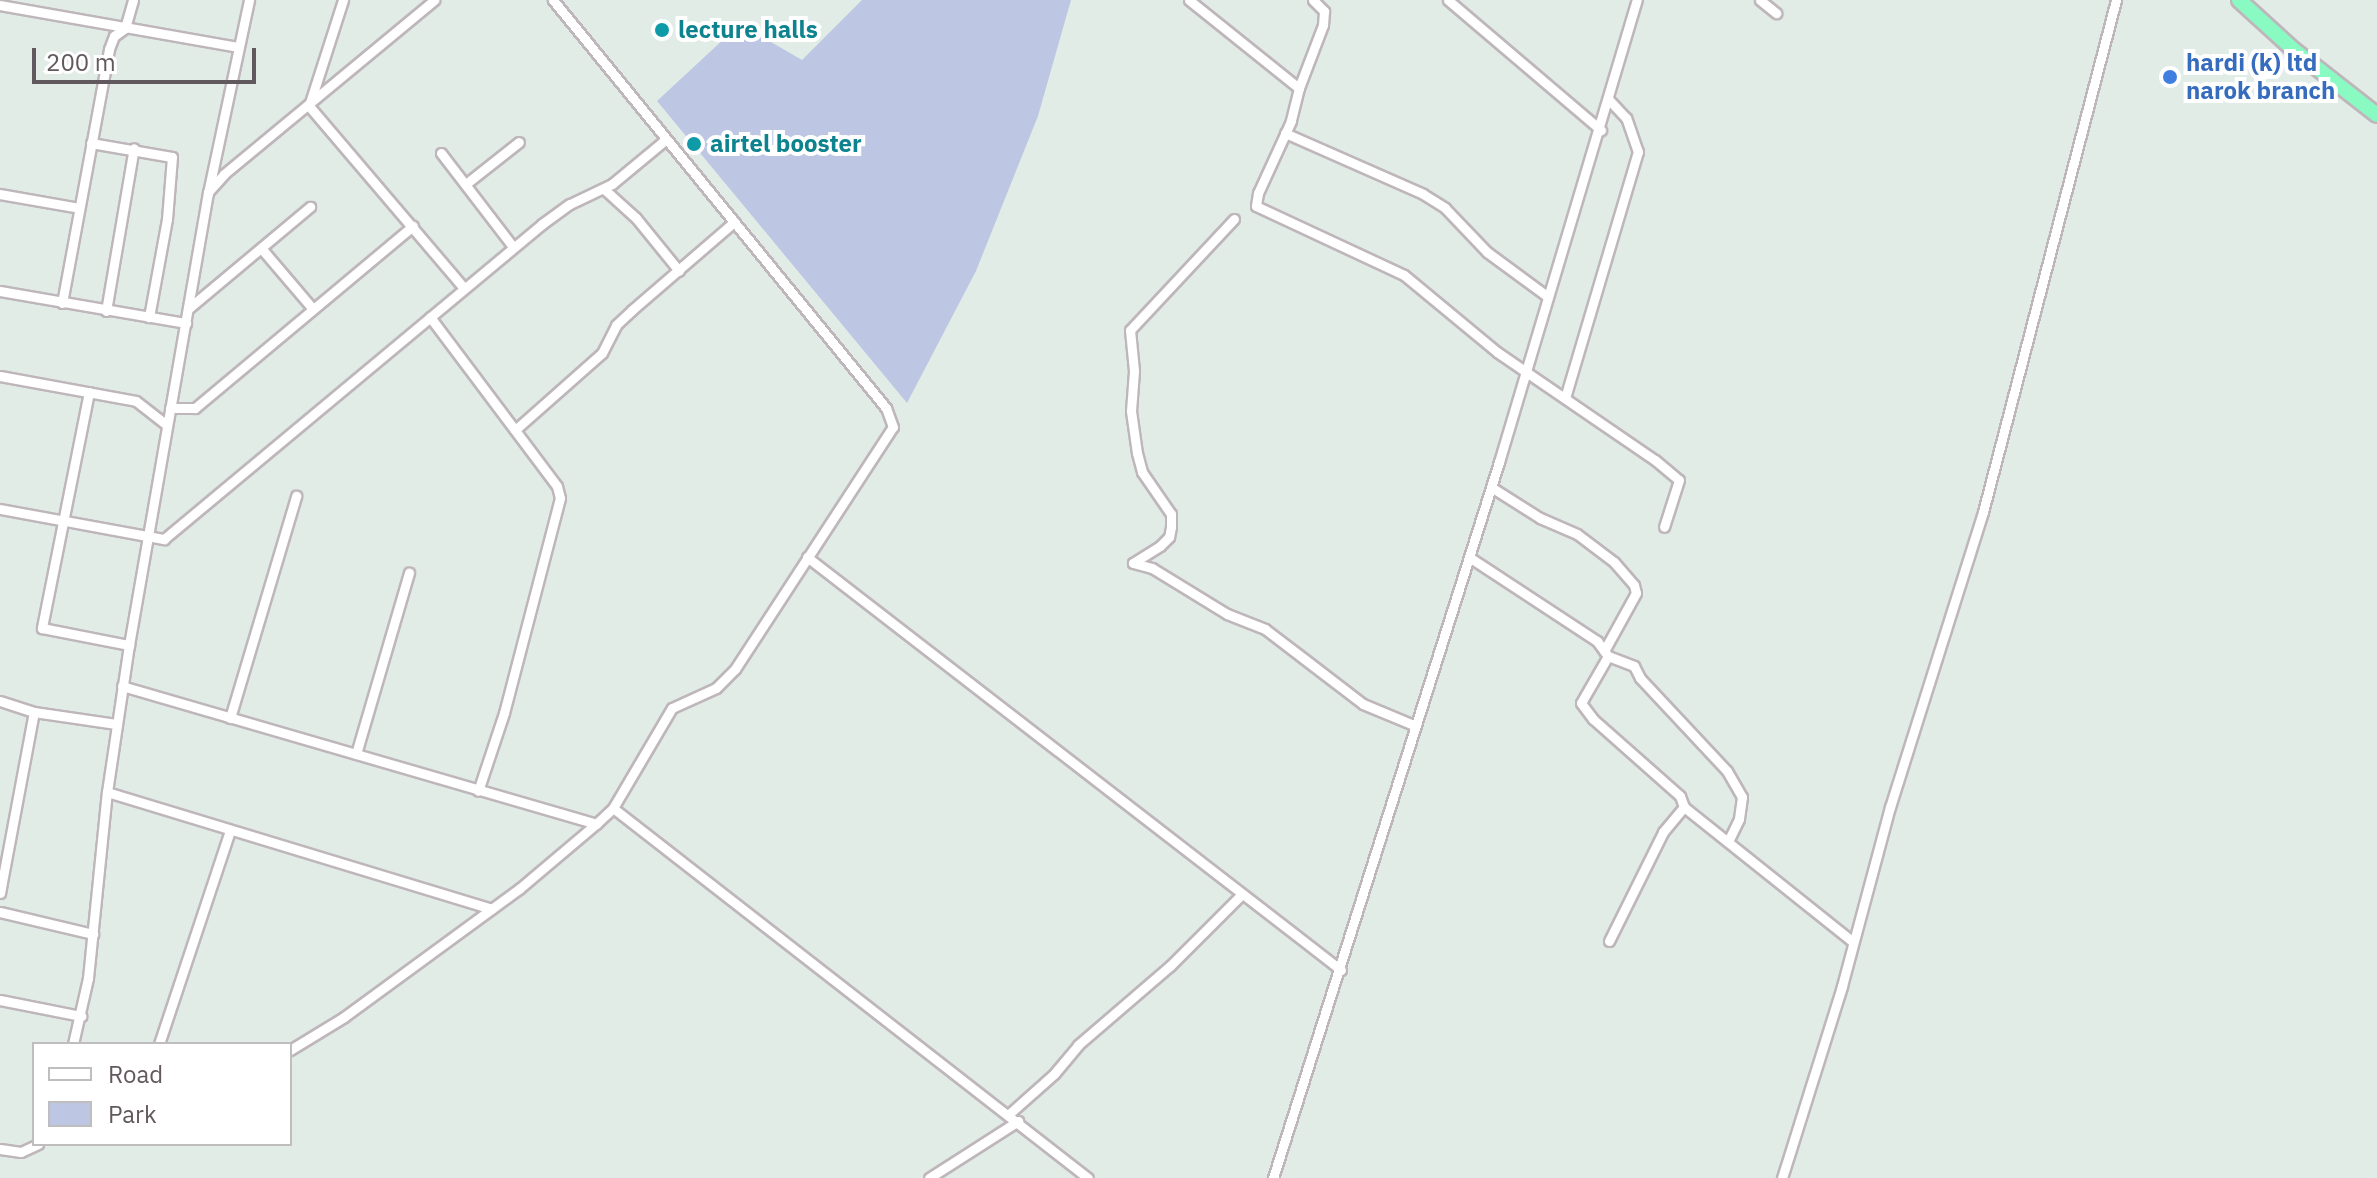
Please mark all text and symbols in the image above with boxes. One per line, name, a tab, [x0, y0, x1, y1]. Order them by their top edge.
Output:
place label: lecture halls	[678, 16, 818, 44]
marker: lecture halls	[653, 21, 671, 39]
scale bar	[36, 32, 260, 82]
text: 200 m	[46, 46, 116, 78]
place label: hardi (k) ltd narok branch	[2186, 49, 2335, 105]
marker: hardi (k) ltd narok branch	[2161, 68, 2179, 86]
place label: airtel booster	[710, 130, 862, 158]
marker: airtel booster	[685, 135, 703, 153]
legend	[32, 1042, 292, 1146]
text: Road	[108, 1058, 163, 1090]
text: Park	[108, 1098, 157, 1130]

